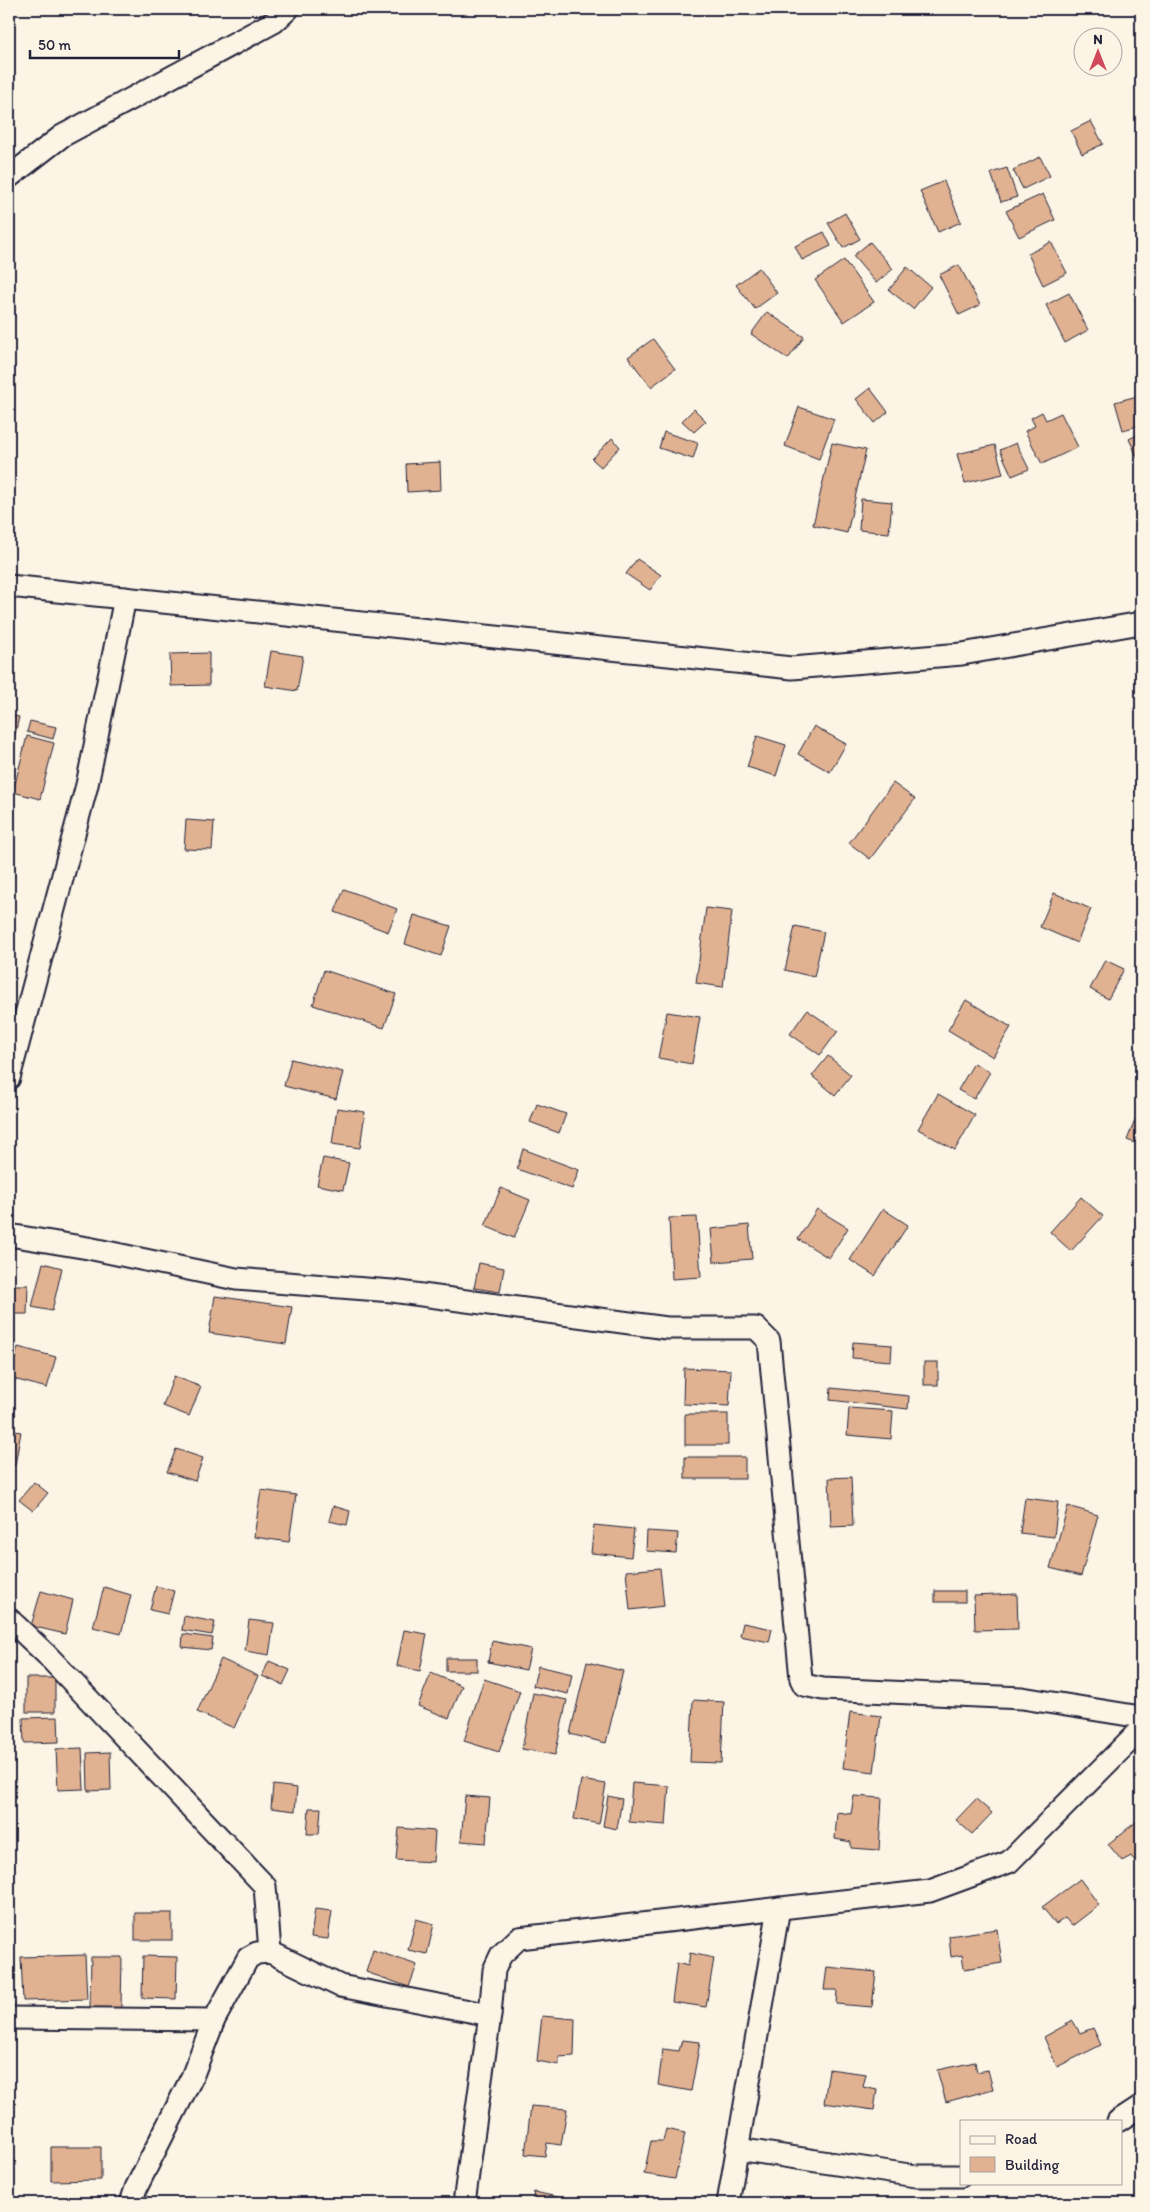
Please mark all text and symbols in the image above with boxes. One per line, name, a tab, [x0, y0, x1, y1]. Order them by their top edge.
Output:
scale bar	[30, 28, 179, 60]
north arrow	[1072, 28, 1122, 78]
text: N	[1093, 31, 1103, 48]
text: 50 m	[38, 36, 71, 54]
legend	[960, 2120, 1122, 2184]
text: Road	[1005, 2130, 1038, 2148]
text: Building	[1005, 2156, 1059, 2174]

